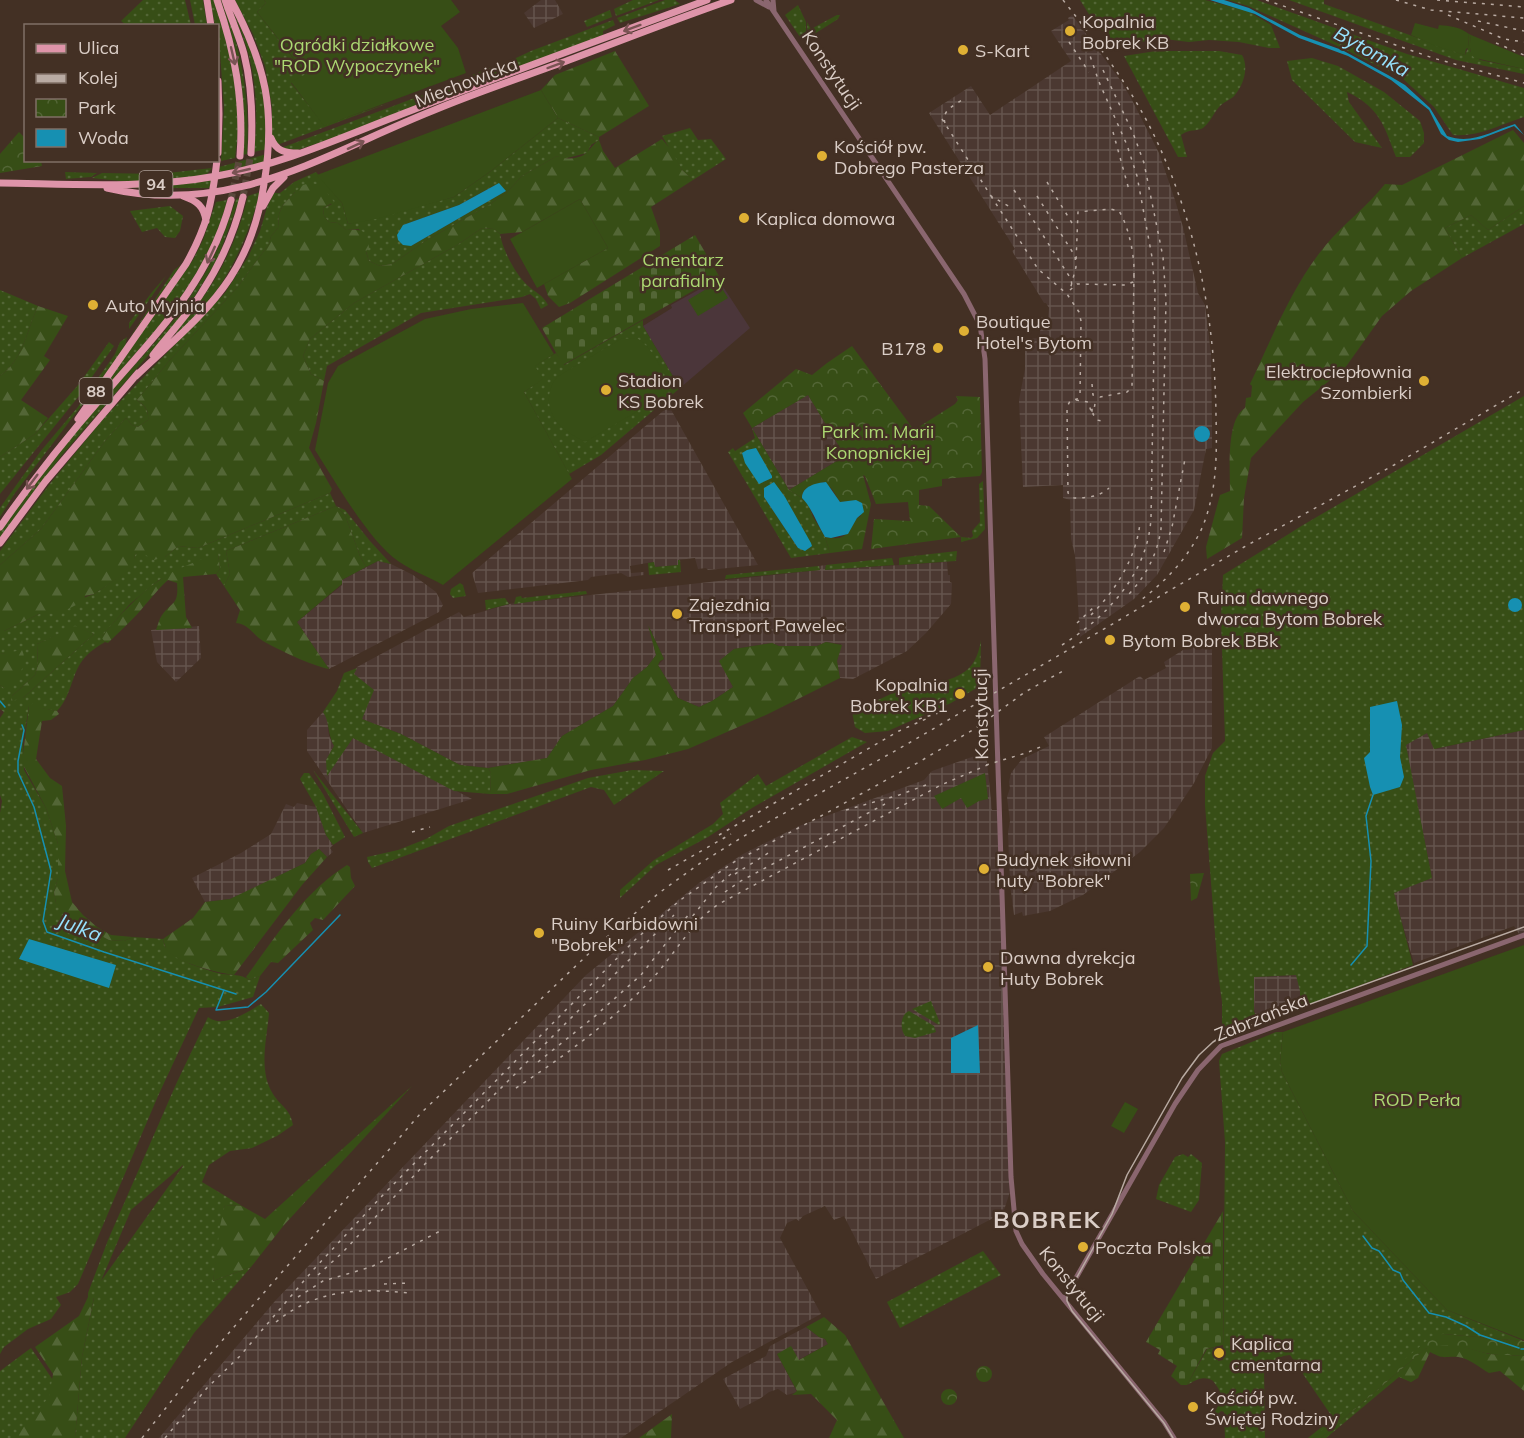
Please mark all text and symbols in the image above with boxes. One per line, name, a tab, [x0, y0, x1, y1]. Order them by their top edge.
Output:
place label: Kopalnia Bobrek KB	[1082, 10, 1169, 54]
water label: Bytomka	[1330, 20, 1414, 82]
one-way arrow	[624, 23, 642, 34]
legend	[24, 24, 219, 162]
marker: Kopalnia Bobrek KB	[1063, 24, 1077, 38]
street label: Konstytucji	[797, 26, 867, 114]
park label: Ogródki działkowe "ROD Wypoczynek"	[274, 33, 440, 77]
text: Ulica	[78, 36, 119, 59]
place label: S-Kart	[975, 39, 1029, 62]
marker: S-Kart	[956, 43, 970, 57]
one-way arrow	[228, 46, 240, 65]
street label: Miechowicka	[411, 52, 521, 112]
one-way arrow	[547, 58, 565, 69]
text: Kolej	[78, 66, 118, 89]
text: Park	[78, 96, 117, 119]
text: Woda	[78, 126, 129, 149]
place label: Kościół pw. Dobrego Pasterza	[834, 135, 984, 179]
one-way arrow	[347, 139, 365, 150]
marker: Kościół pw. Dobrego Pasterza	[815, 149, 829, 163]
one-way arrow	[232, 166, 251, 178]
road number: 94	[140, 171, 172, 197]
place label: Kaplica domowa	[756, 207, 895, 230]
marker: Kaplica domowa	[737, 211, 751, 225]
one-way arrow	[205, 245, 217, 263]
park label: Cmentarz parafialny	[641, 248, 726, 292]
place label: Auto Myjnia	[105, 294, 205, 317]
marker: Auto Myjnia	[86, 298, 100, 312]
place label: Boutique Hotel's Bytom	[976, 310, 1092, 354]
marker: Boutique Hotel's Bytom	[957, 324, 971, 338]
place label: B178	[881, 337, 926, 360]
marker: B178	[931, 341, 945, 355]
place label: Elektrociepłownia Szombierki	[1266, 360, 1412, 404]
place label: Stadion KS Bobrek	[618, 369, 704, 413]
marker: Elektrociepłownia Szombierki	[1417, 374, 1431, 388]
road number: 88	[80, 378, 112, 404]
marker: Stadion KS Bobrek	[599, 383, 613, 397]
park label: Park im. Marii Konopnickiej	[822, 420, 934, 464]
one-way arrow	[26, 474, 39, 490]
place label: Ruina dawnego dworca Bytom Bobrek	[1197, 586, 1383, 630]
place label: Zajezdnia Transport Pawelec	[689, 593, 845, 637]
marker: Ruina dawnego dworca Bytom Bobrek	[1178, 600, 1192, 614]
marker: Zajezdnia Transport Pawelec	[670, 607, 684, 621]
place label: Bytom Bobrek BBk	[1122, 629, 1279, 652]
marker: Bytom Bobrek BBk	[1103, 633, 1117, 647]
street label: Konstytucji	[969, 668, 993, 760]
place label: Kopalnia Bobrek KB1	[850, 673, 948, 717]
marker: Kopalnia Bobrek KB1	[953, 687, 967, 701]
place label: Budynek siłowni huty "Bobrek"	[996, 848, 1131, 892]
marker: Budynek siłowni huty "Bobrek"	[977, 862, 991, 876]
water label: Julka	[53, 907, 106, 947]
place label: Ruiny Karbidowni "Bobrek"	[551, 912, 698, 956]
marker: Ruiny Karbidowni "Bobrek"	[532, 926, 546, 940]
place label: Dawna dyrekcja Huty Bobrek	[1000, 946, 1135, 990]
marker: Dawna dyrekcja Huty Bobrek	[981, 960, 995, 974]
street label: Zabrzańska	[1211, 988, 1311, 1046]
park label: ROD Perła	[1373, 1088, 1461, 1111]
district label: BOBREK	[993, 1204, 1101, 1234]
place label: Poczta Polska	[1095, 1236, 1211, 1259]
marker: Poczta Polska	[1076, 1240, 1090, 1254]
street label: Konstytucji	[1034, 1241, 1110, 1327]
place label: Kaplica cmentarna	[1231, 1332, 1321, 1376]
marker: Kaplica cmentarna	[1212, 1346, 1226, 1360]
place label: Kościół pw. Świętej Rodziny	[1205, 1386, 1338, 1430]
marker: Kościół pw. Świętej Rodziny	[1186, 1400, 1200, 1414]

